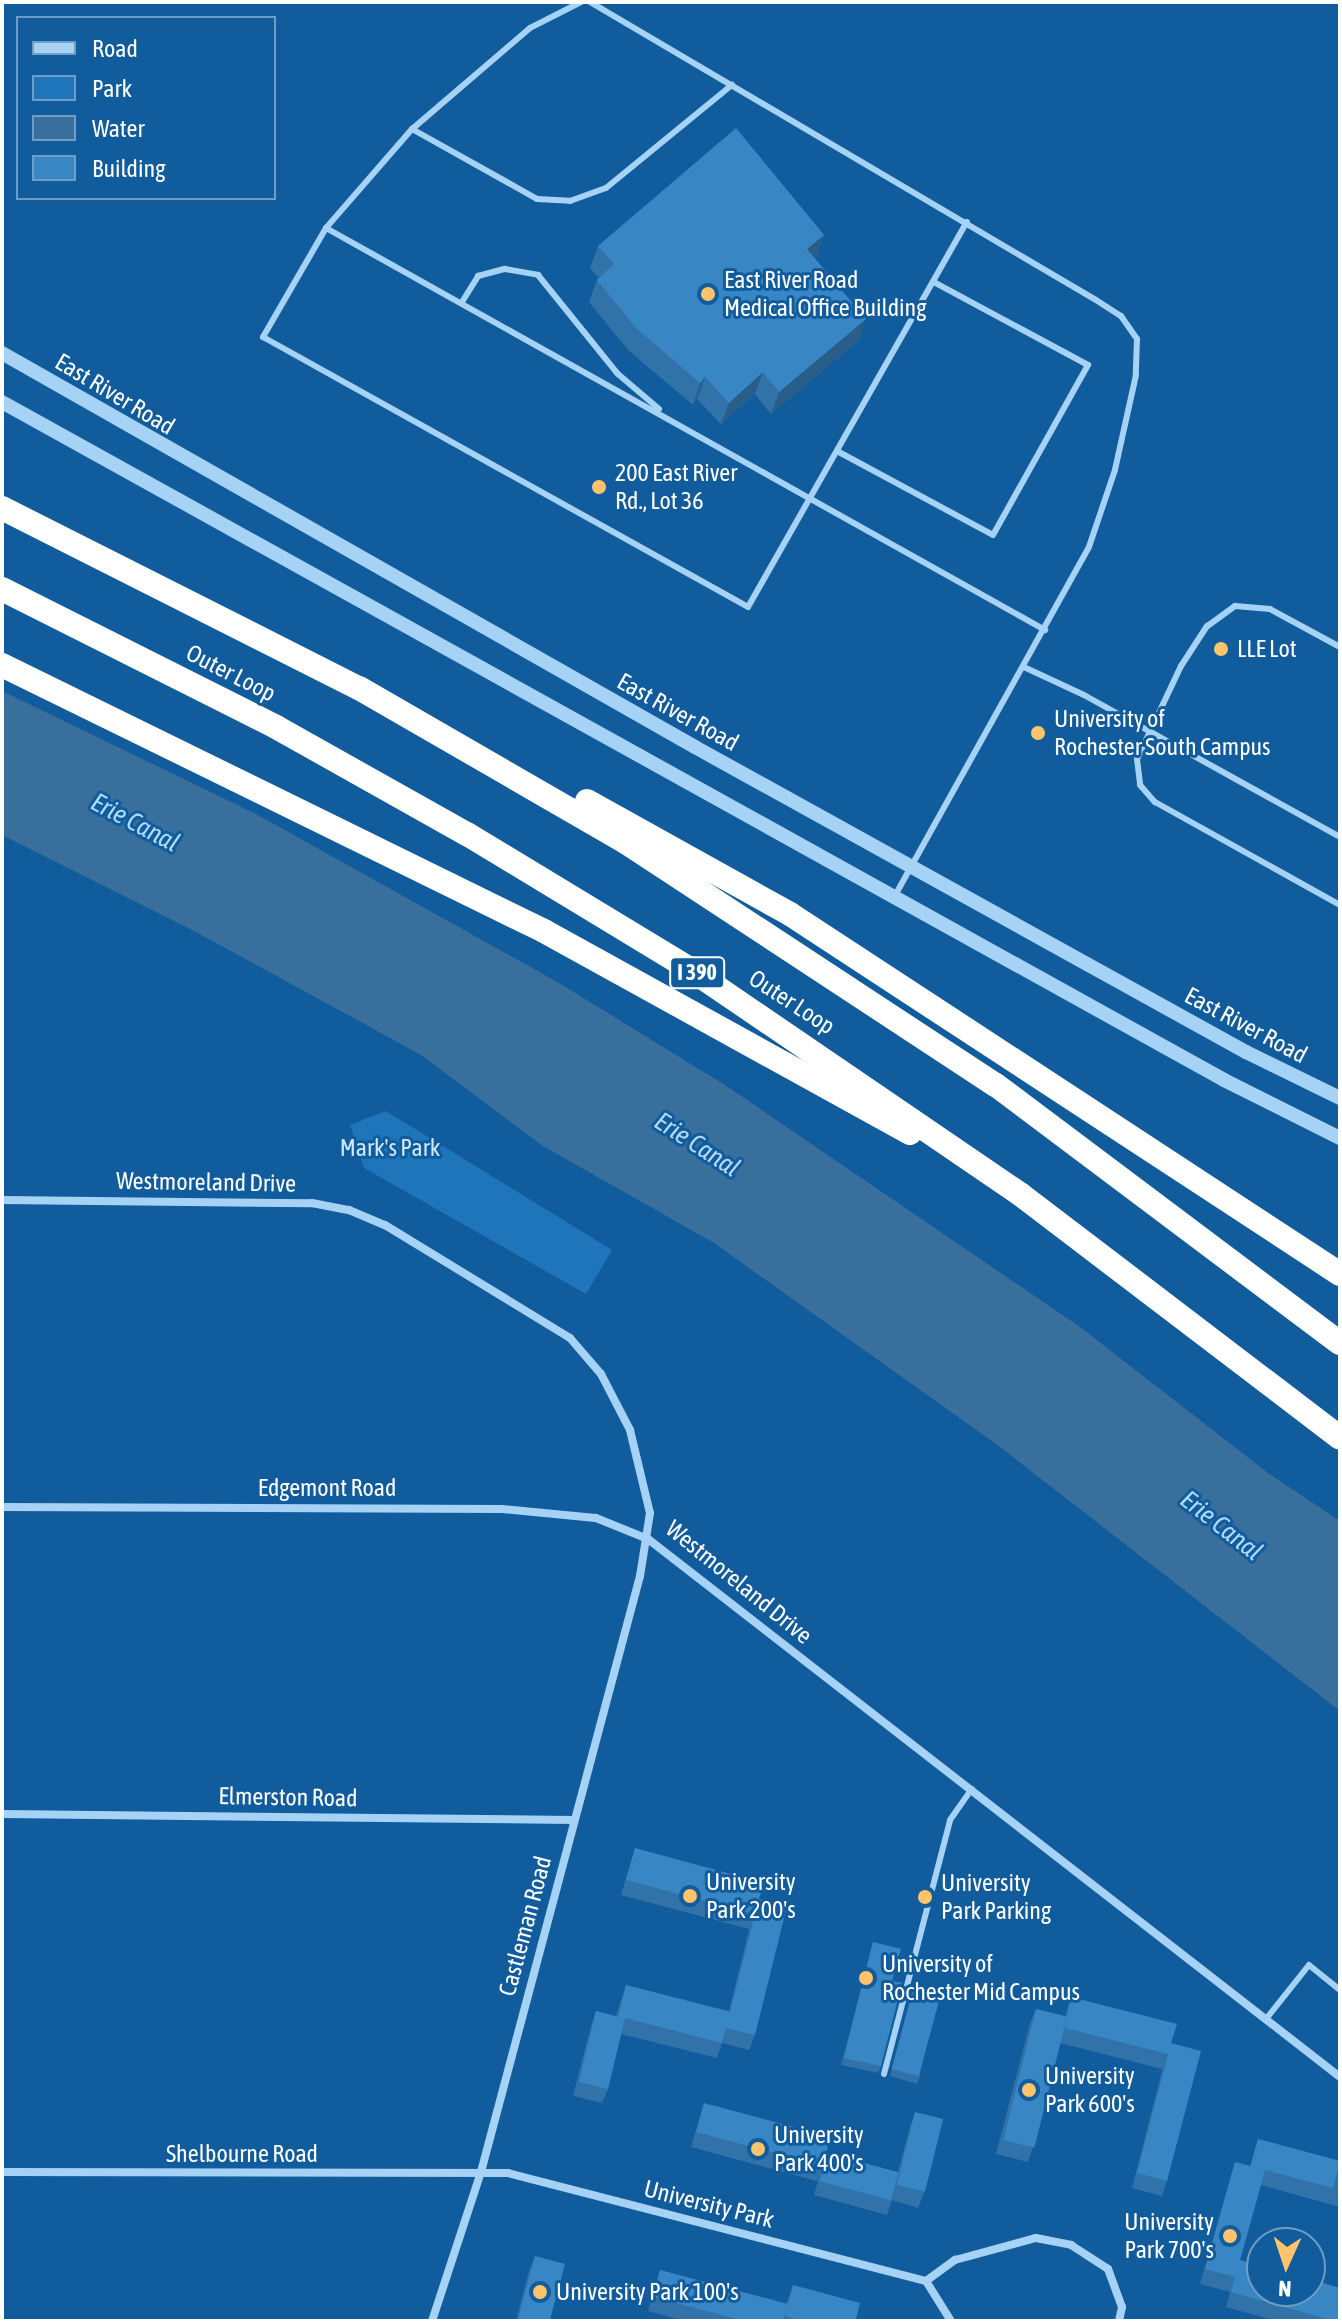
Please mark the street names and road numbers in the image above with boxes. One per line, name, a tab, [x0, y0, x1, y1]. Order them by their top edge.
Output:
street label: East River Road	[50, 347, 180, 441]
street label: Outer Loop	[181, 638, 281, 708]
street label: East River Road	[612, 667, 744, 757]
road number: I 390	[669, 955, 725, 991]
street label: Outer Loop	[744, 964, 840, 1040]
street label: East River Road	[1180, 981, 1312, 1069]
street label: Westmoreland Drive	[116, 1166, 296, 1198]
street label: Edgemont Road	[258, 1474, 396, 1502]
street label: Westmoreland Drive	[660, 1514, 818, 1650]
street label: Elmerston Road	[218, 1781, 358, 1813]
street label: Castleman Road	[493, 1853, 557, 1999]
street label: Shelbourne Road	[166, 2140, 318, 2168]
street label: University Park	[641, 2174, 777, 2234]

